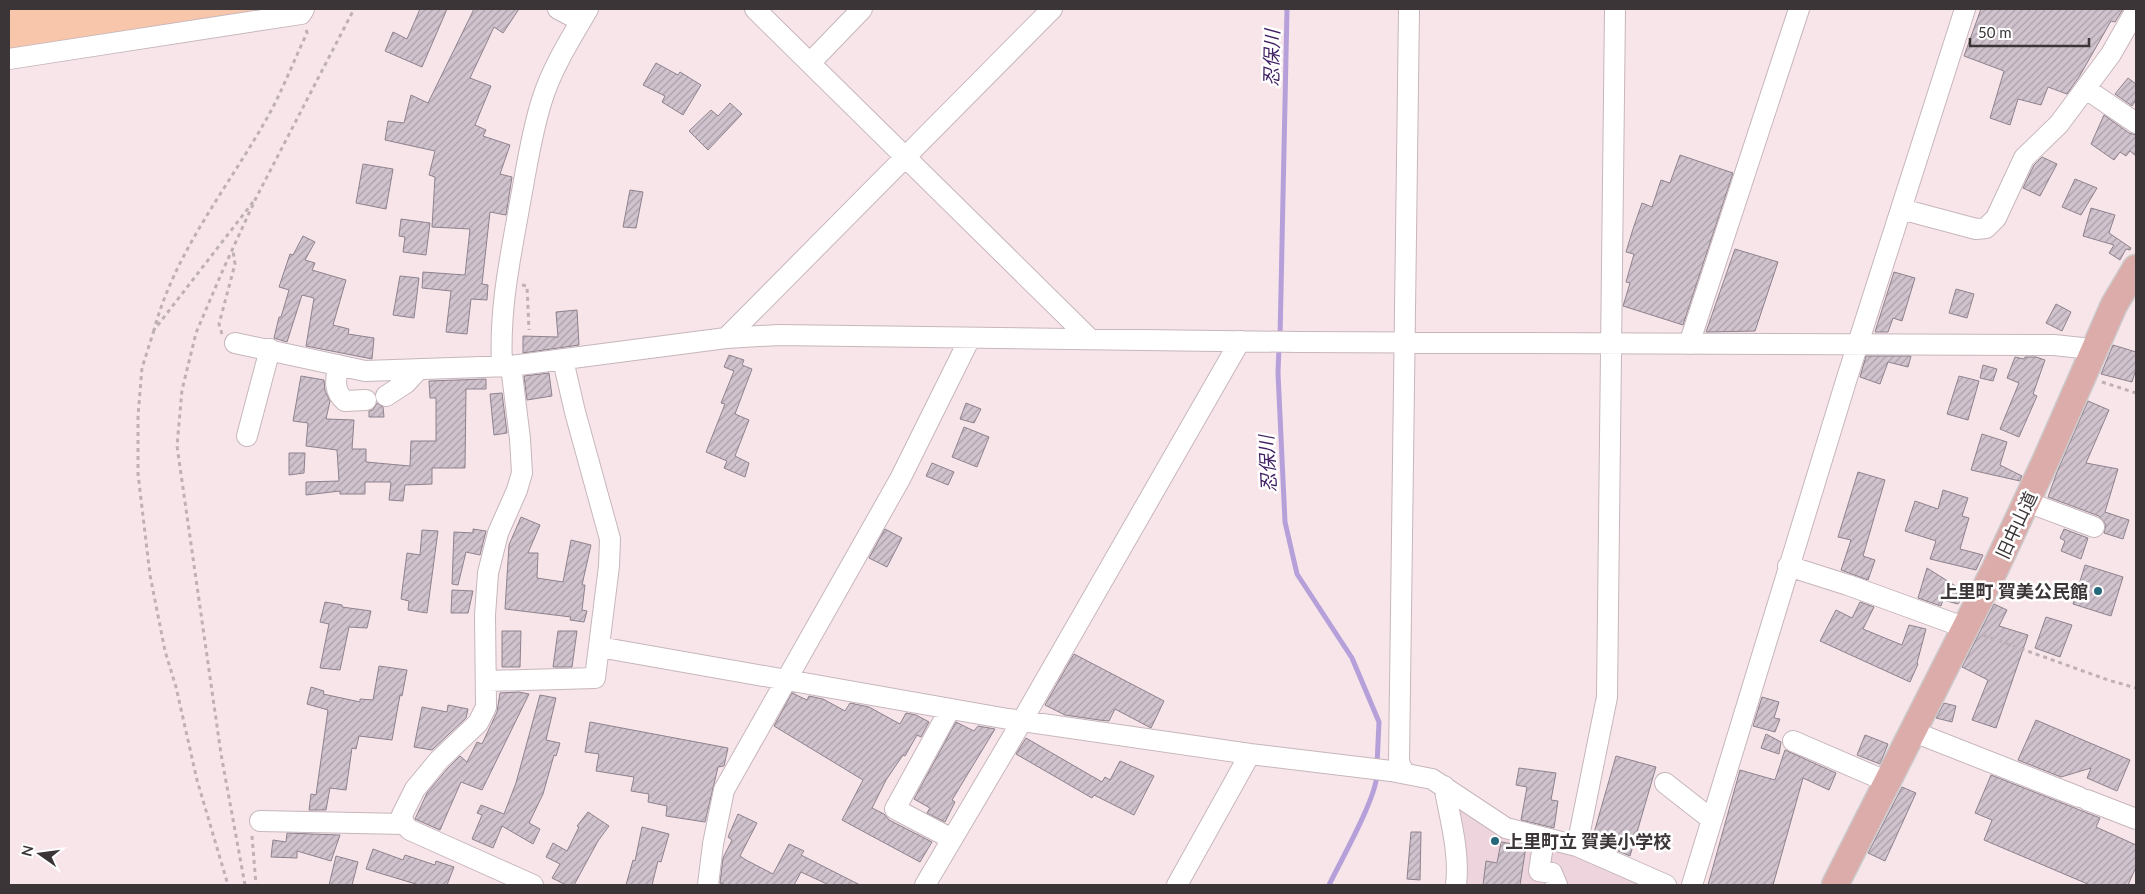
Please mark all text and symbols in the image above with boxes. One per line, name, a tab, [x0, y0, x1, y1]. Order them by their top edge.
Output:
scale bar	[1970, 15, 2089, 47]
text: 50 m	[1978, 23, 2012, 41]
water label: 忍保川	[1259, 27, 1283, 87]
water label: 忍保川	[1254, 433, 1280, 493]
street label: 旧中山道	[1991, 488, 2041, 562]
place label: 上里町 賀美公民館	[1940, 580, 2088, 602]
marker: 上里町 賀美公民館	[2092, 585, 2104, 597]
north arrow	[15, 829, 65, 879]
place label: 上里町立 賀美小学校	[1505, 830, 1671, 852]
marker: 上里町立 賀美小学校	[1489, 835, 1501, 847]
text: N	[17, 843, 36, 858]

